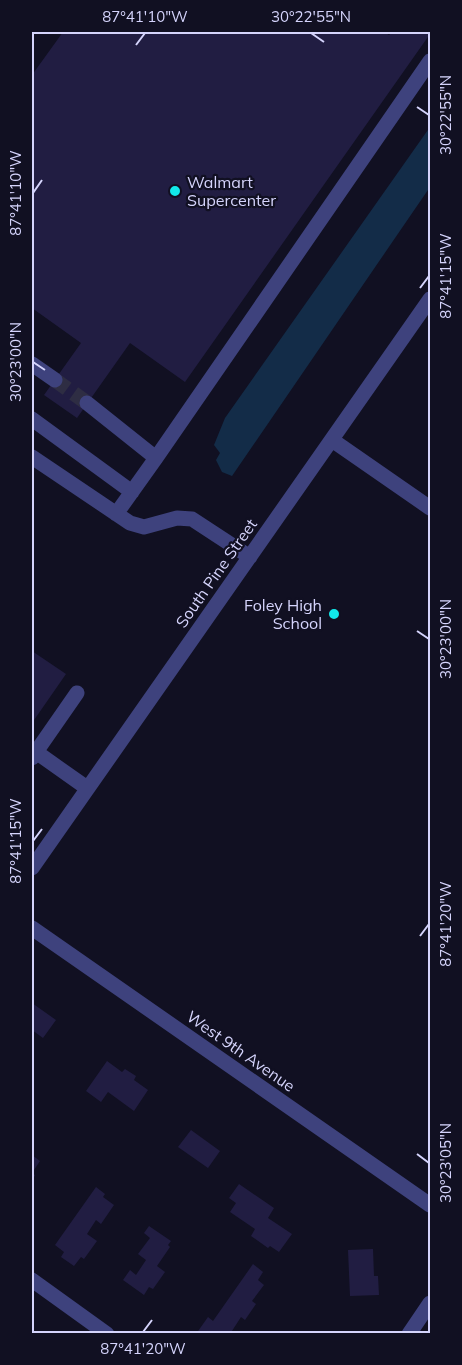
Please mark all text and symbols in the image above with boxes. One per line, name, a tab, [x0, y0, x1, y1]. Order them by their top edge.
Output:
text: 87°41'10"W	[102, 7, 188, 26]
text: 30°22'55"N	[271, 7, 351, 26]
text: 30°22'55"N	[436, 75, 455, 155]
text: 87°41'10"W	[6, 150, 25, 236]
place label: Walmart Supercenter	[187, 172, 276, 210]
marker: Walmart Supercenter	[168, 184, 182, 198]
text: 87°41'15"W	[436, 233, 455, 319]
text: 30°23'00"N	[6, 322, 25, 402]
street label: South Pine Street	[171, 514, 261, 631]
place label: Foley High School	[244, 595, 322, 633]
text: 30°23'00"N	[436, 599, 455, 679]
marker: Foley High School	[327, 607, 341, 621]
text: 87°41'15"W	[6, 798, 25, 884]
text: 87°41'20"W	[436, 881, 455, 967]
street label: West 9th Avenue	[183, 1006, 299, 1096]
text: 30°23'05"N	[436, 1123, 455, 1203]
text: 87°41'20"W	[100, 1339, 186, 1358]

